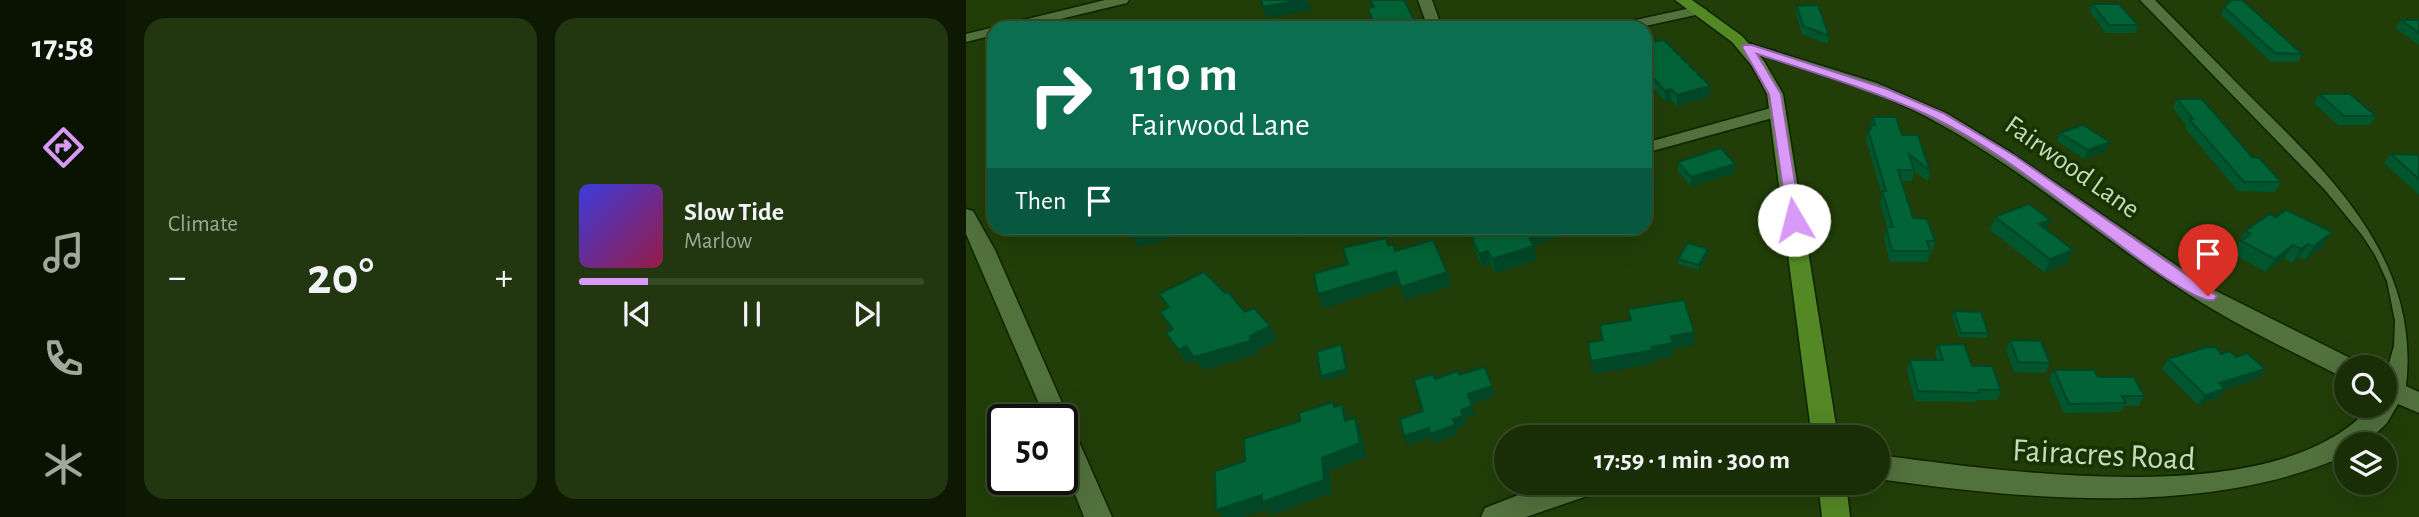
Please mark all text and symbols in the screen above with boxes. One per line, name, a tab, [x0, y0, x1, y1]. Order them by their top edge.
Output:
text: 17:58	[32, 31, 94, 63]
icon: right	[1015, 49, 1106, 140]
text: 110 m	[1130, 51, 1238, 100]
text: Fairwood Lane	[1130, 109, 1310, 141]
street label: Fairwood Lane	[1999, 111, 2144, 224]
icon: directions	[39, 123, 88, 172]
icon: arrive	[1080, 182, 1118, 220]
position arrow	[1757, 183, 1831, 257]
text: Then	[1015, 188, 1066, 214]
text: Slow Tide	[684, 199, 784, 225]
text: Climate	[168, 213, 238, 236]
pin	[2178, 224, 2238, 296]
icon: music	[39, 228, 88, 277]
text: Marlow	[684, 230, 752, 253]
icon: arrive	[2189, 235, 2227, 273]
text: 20°	[307, 251, 374, 303]
text: −	[168, 259, 186, 297]
text: +	[495, 259, 513, 297]
icon: previous	[618, 295, 656, 333]
icon: pause	[733, 295, 771, 333]
icon: next	[848, 295, 886, 333]
icon: phone	[39, 334, 88, 383]
map controls	[2334, 355, 2397, 495]
button: search	[2334, 355, 2397, 418]
speed limit sign: 50	[987, 404, 1078, 495]
button: layers	[2334, 432, 2397, 495]
street label: Fairacres Road	[2011, 434, 2196, 477]
icon: climate	[39, 440, 88, 489]
text: 17:59 · 1 min · 300 m	[1594, 447, 1790, 473]

